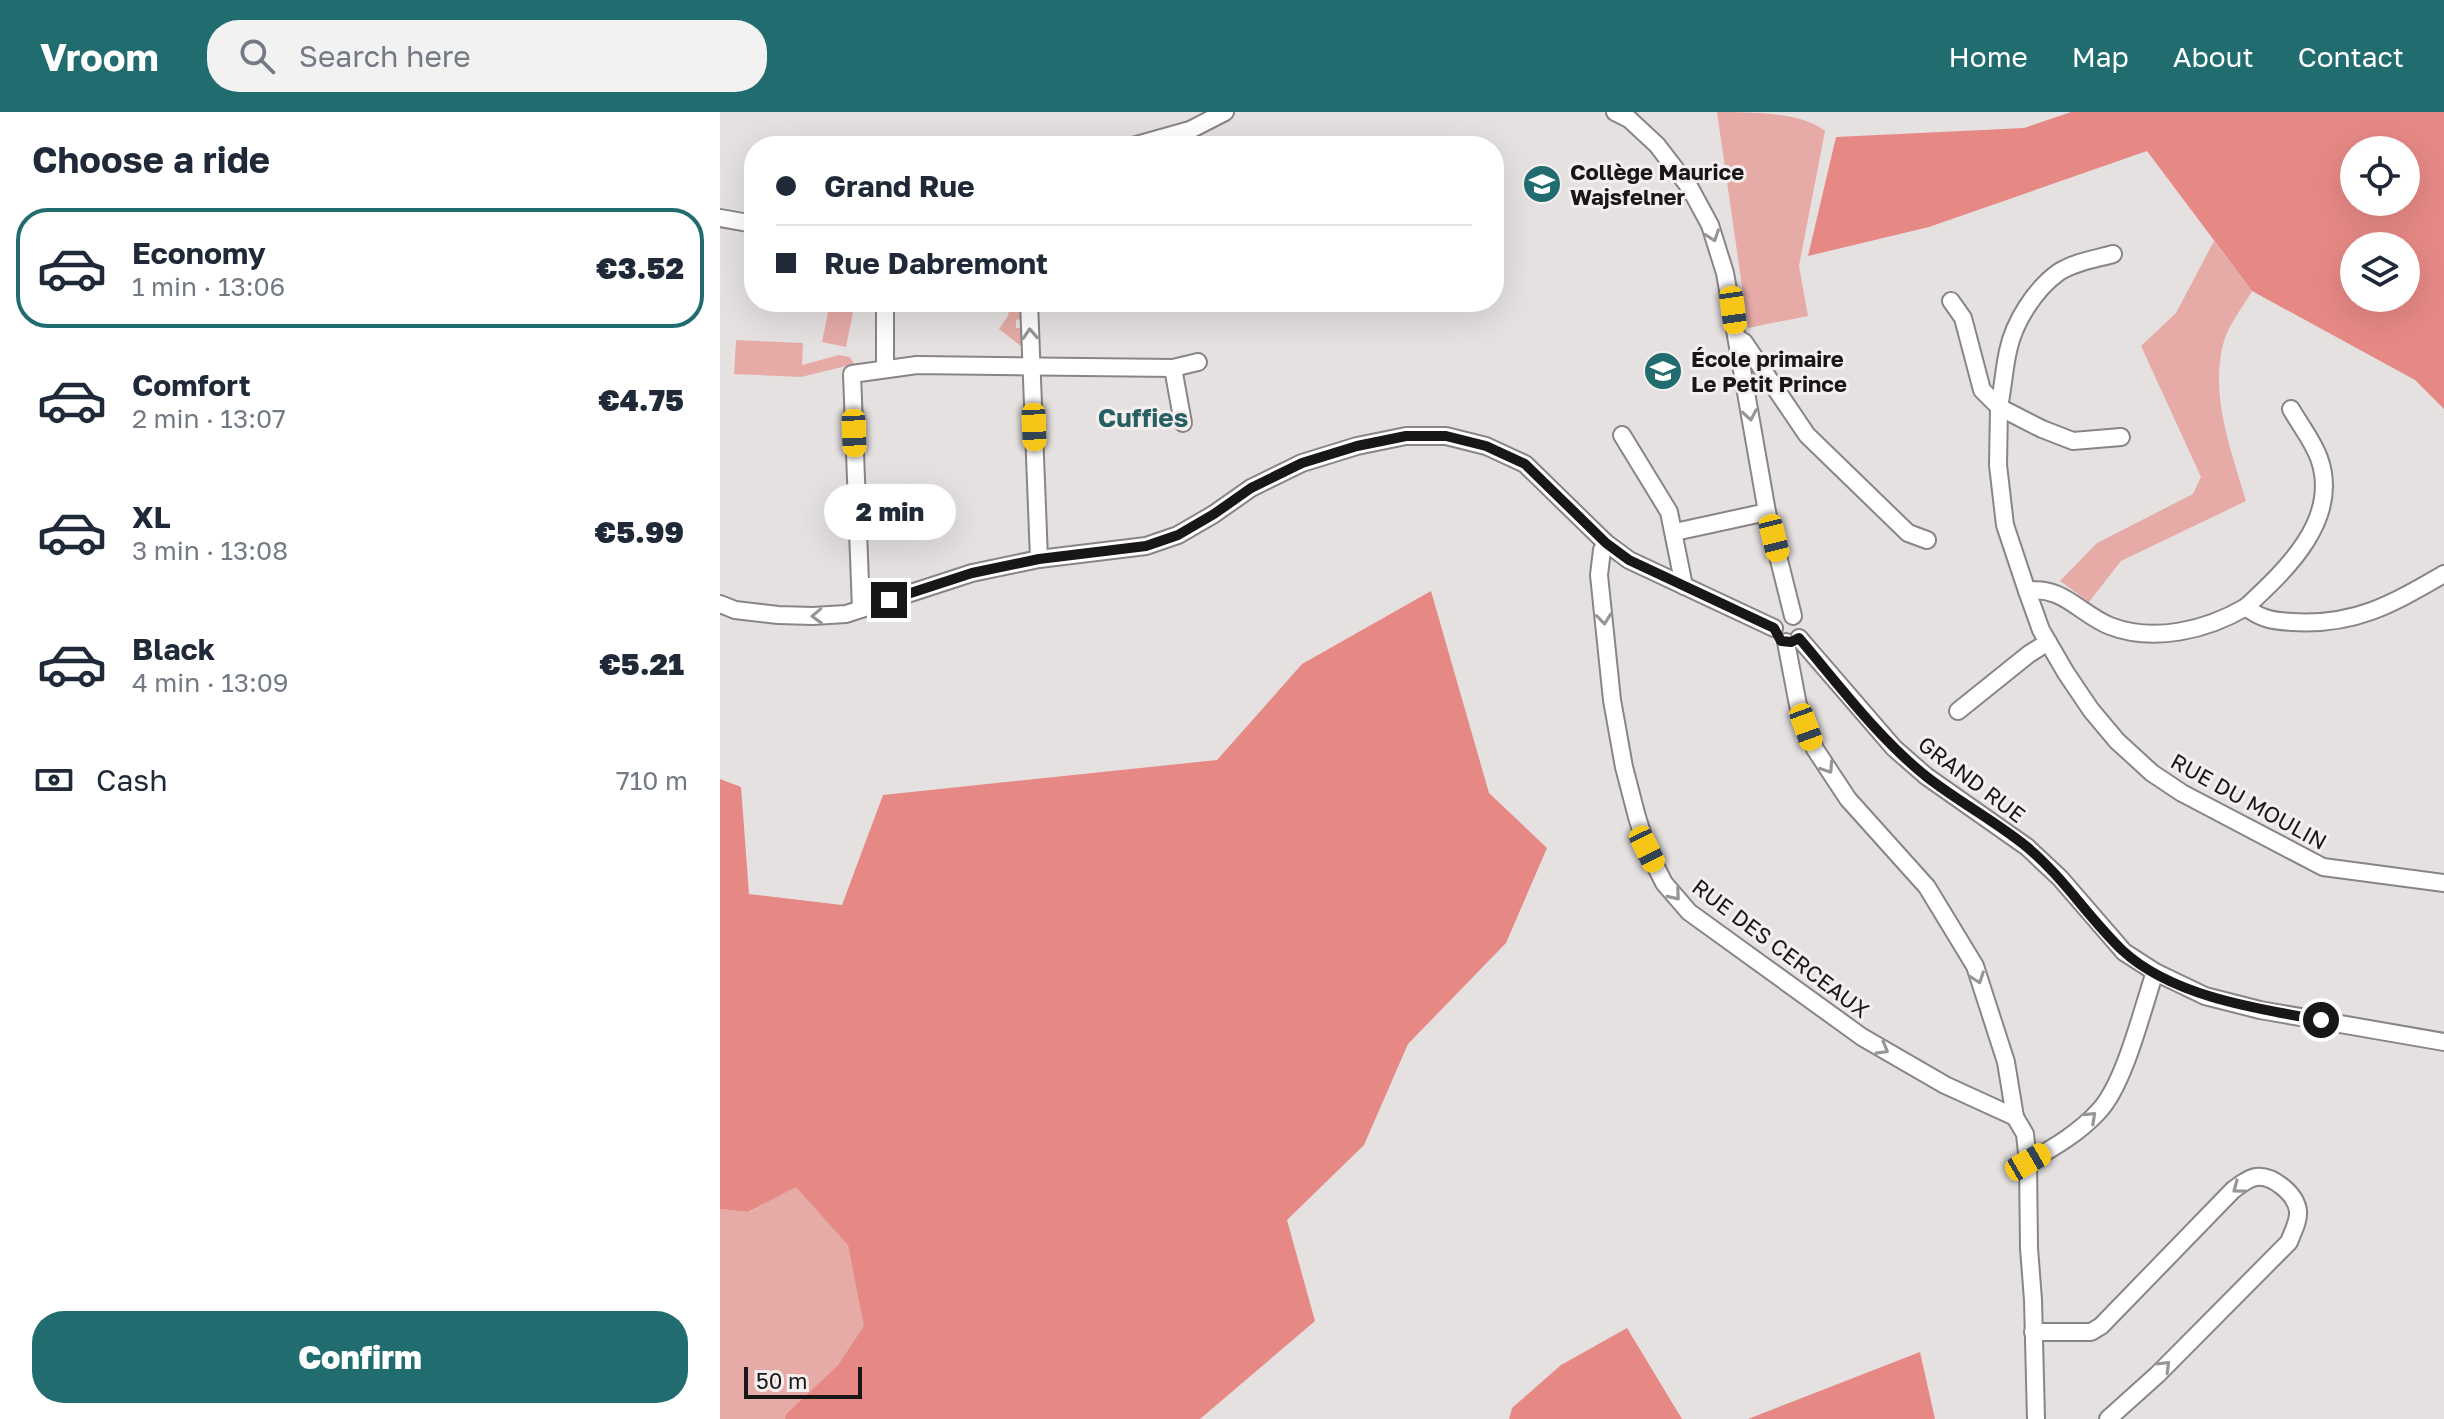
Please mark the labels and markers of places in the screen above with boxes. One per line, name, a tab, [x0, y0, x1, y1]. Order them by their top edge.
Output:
place label: Collège Maurice Wajsfelner	[1570, 158, 1744, 210]
school or university icon: Collège Maurice Wajsfelner	[1521, 163, 1563, 205]
place label: École primaire Le Petit Prince	[1691, 345, 1847, 397]
school or university icon: École primaire Le Petit Prince	[1642, 350, 1684, 392]

